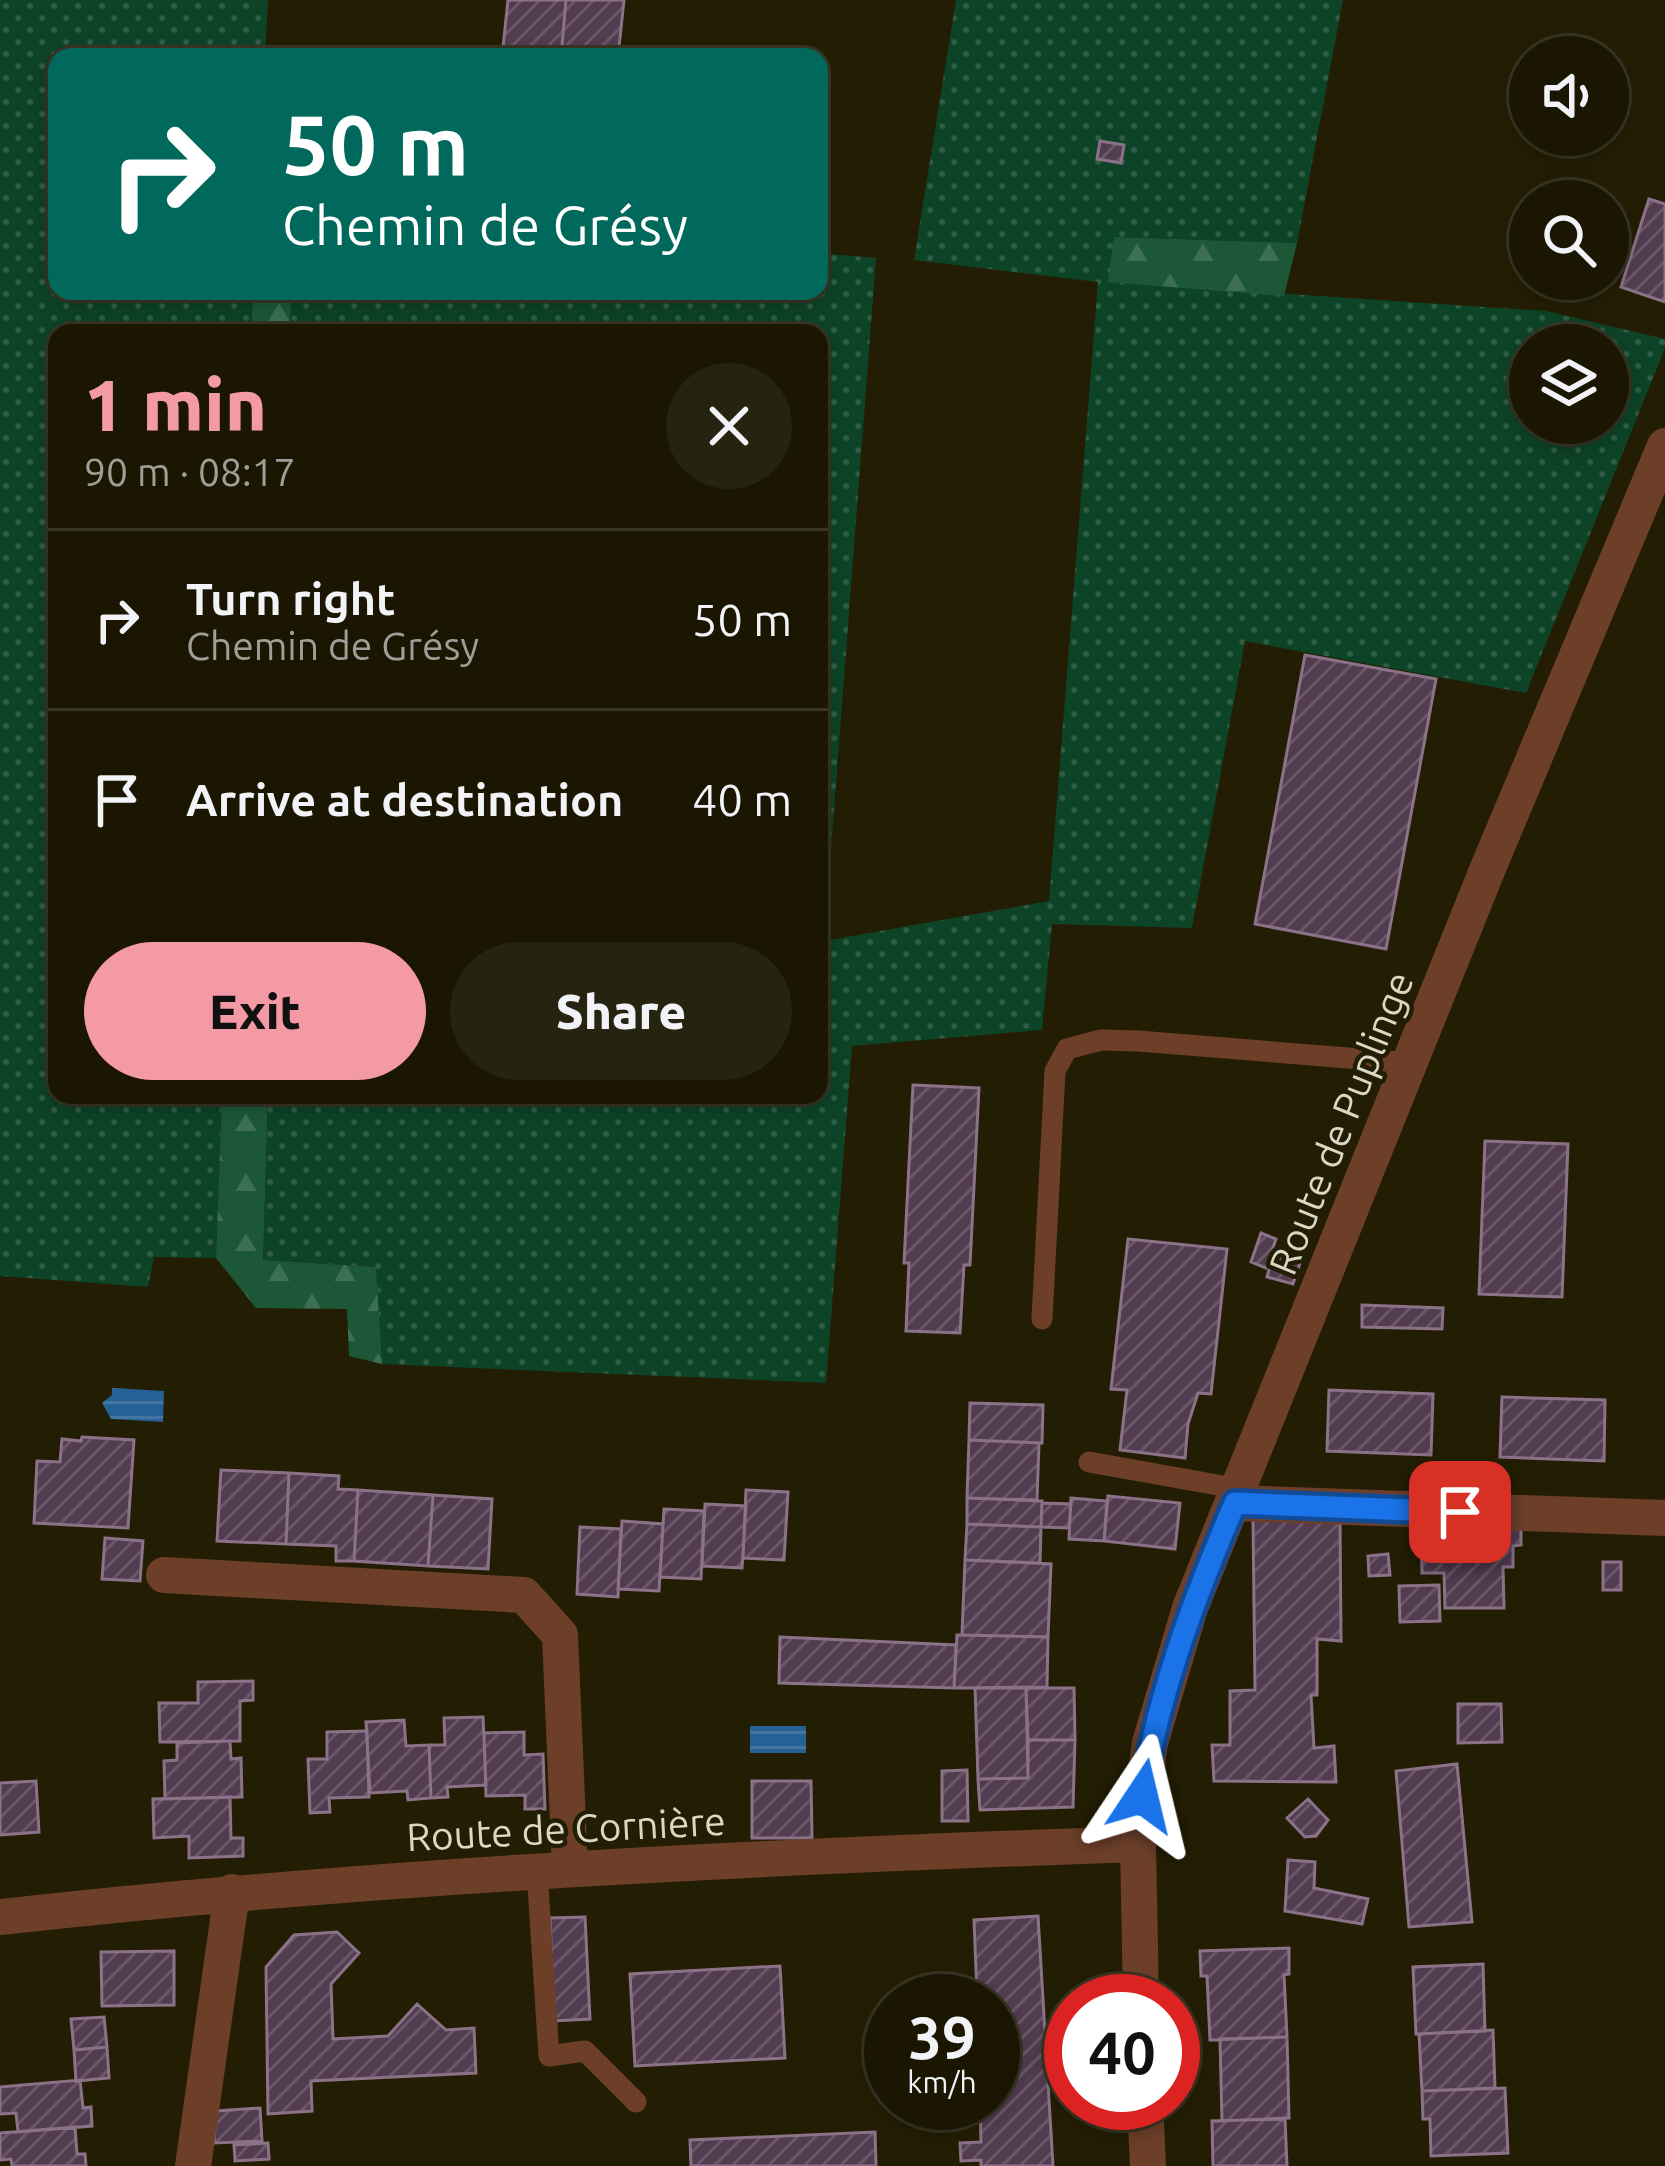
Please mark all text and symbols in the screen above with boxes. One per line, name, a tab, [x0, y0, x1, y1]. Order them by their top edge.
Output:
map controls	[1509, 36, 1629, 444]
button: sound	[1509, 36, 1629, 156]
icon: right	[84, 96, 240, 252]
text: 50 m	[282, 97, 469, 191]
button: search	[1509, 180, 1629, 300]
text: Chemin de Grésy	[282, 195, 688, 255]
button: layers	[1509, 324, 1629, 444]
button: close	[666, 363, 792, 489]
text: 1 min	[84, 364, 267, 445]
text: 90 m · 08:17	[84, 450, 296, 493]
text: Turn right	[186, 573, 395, 624]
icon: right	[84, 587, 150, 653]
text: 50 m	[692, 594, 792, 645]
text: Chemin de Grésy	[186, 624, 479, 667]
icon: arrive	[84, 767, 150, 833]
text: Arrive at destination	[186, 774, 623, 825]
text: 40 m	[692, 774, 792, 825]
button: Exit	[84, 942, 426, 1080]
button: Share	[450, 942, 792, 1080]
street label: Route de Puplinge	[1260, 965, 1421, 1280]
pin	[1409, 1461, 1511, 1563]
icon: arrive	[1427, 1479, 1493, 1545]
position arrow	[1079, 1733, 1205, 1859]
street label: Route de Cornière	[405, 1799, 727, 1858]
speed limit sign: 40	[1044, 1974, 1200, 2130]
text: 39	[908, 2003, 976, 2070]
text: km/h	[907, 2065, 977, 2099]

